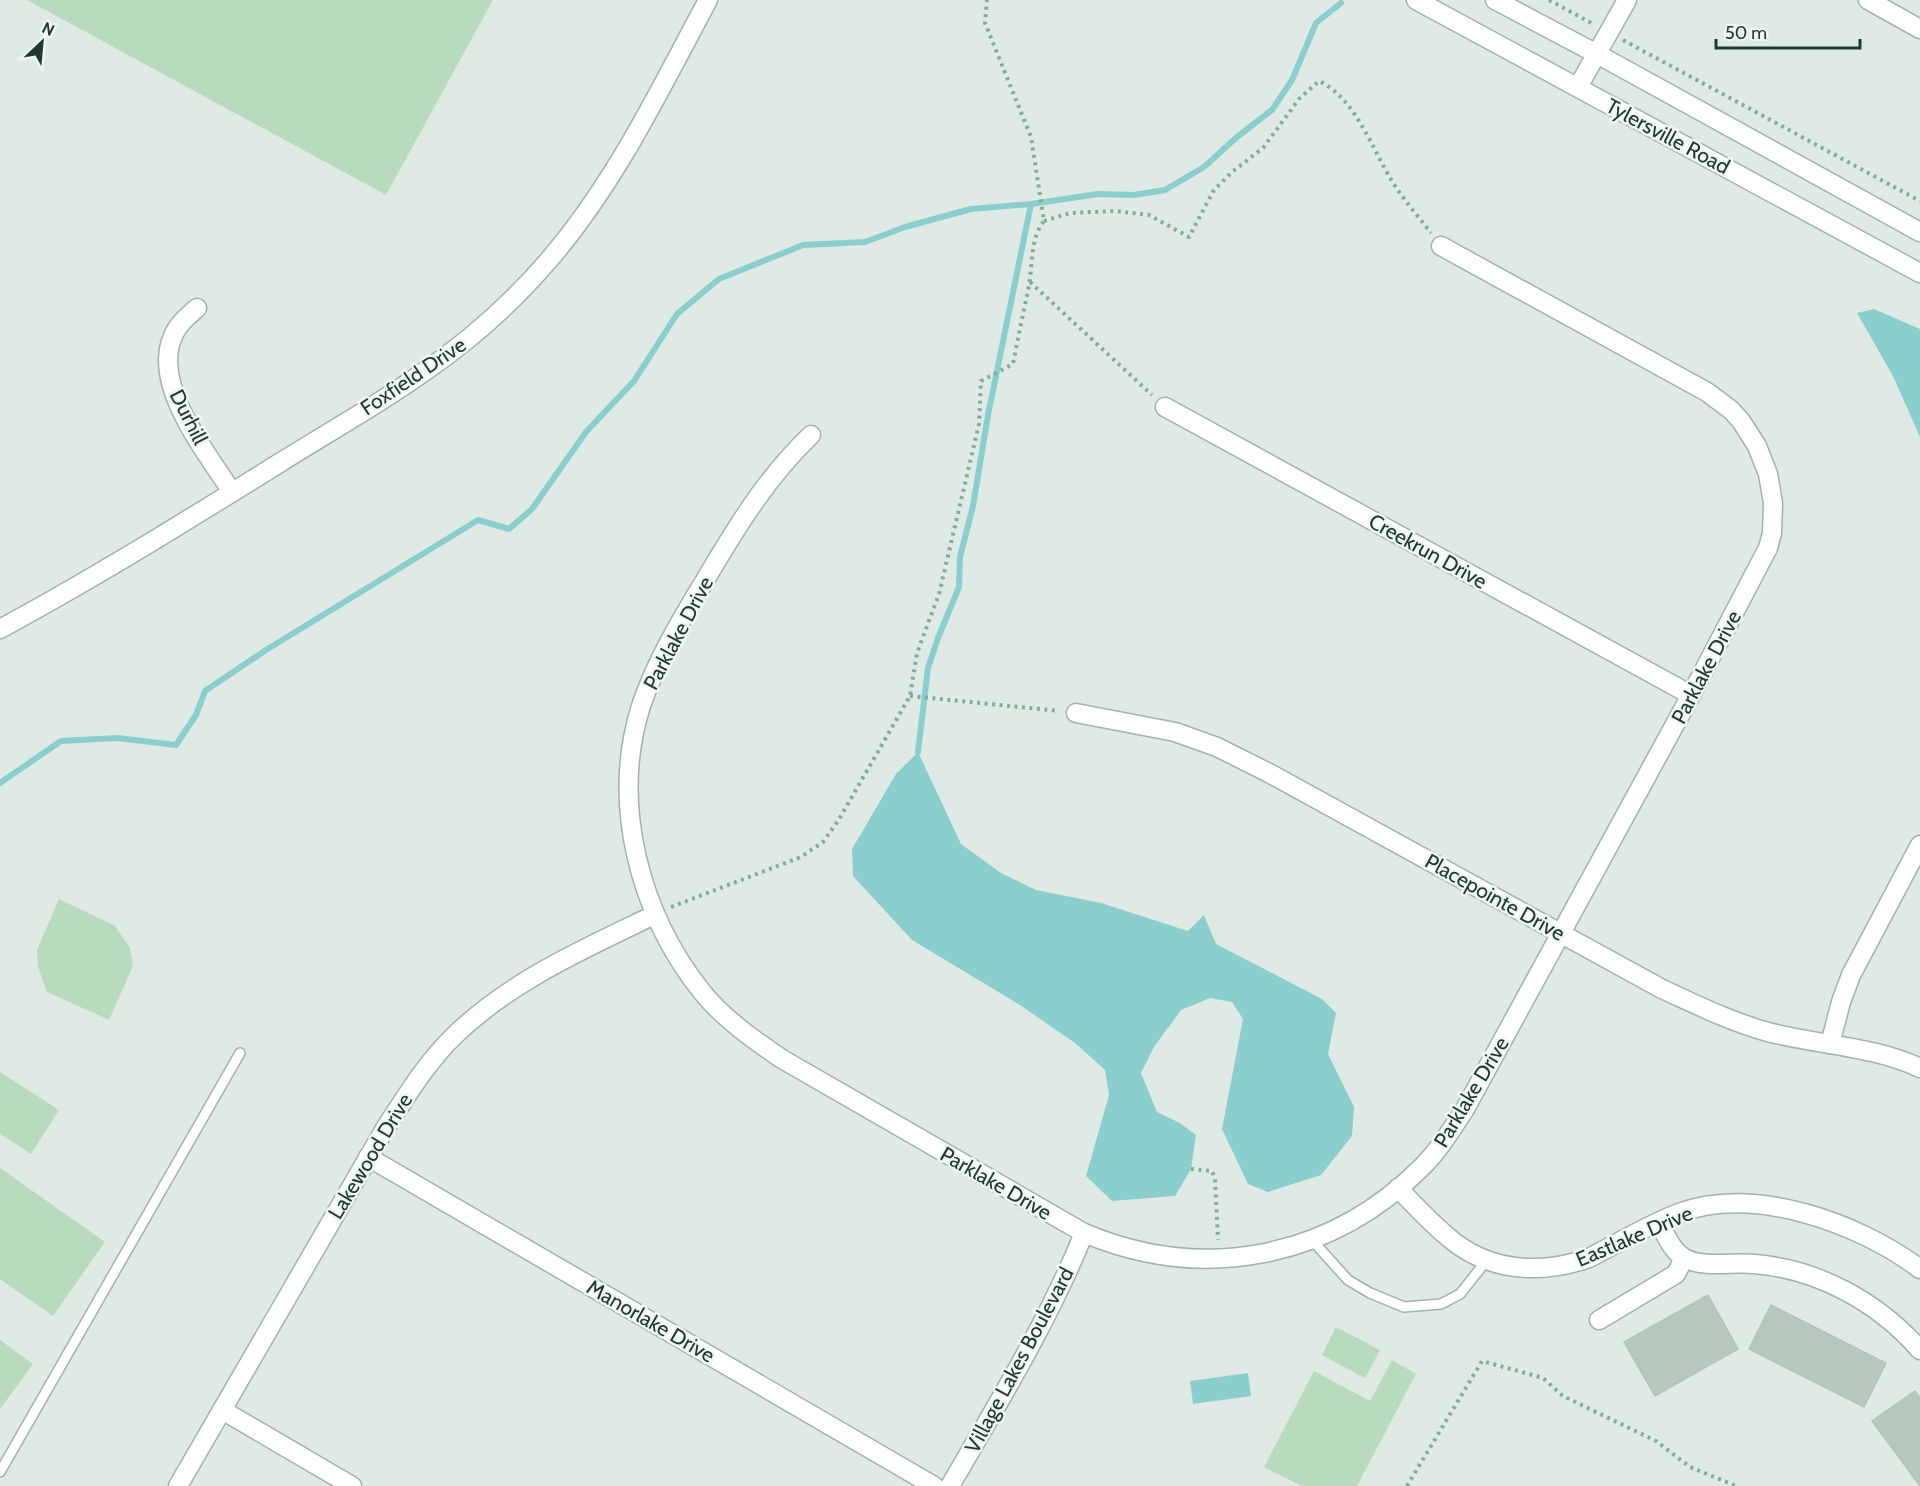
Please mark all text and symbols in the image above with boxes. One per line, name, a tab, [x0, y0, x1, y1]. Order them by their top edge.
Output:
north arrow	[12, 12, 72, 72]
scale bar	[1716, 12, 1860, 50]
text: N	[39, 18, 58, 40]
text: 50 m	[1725, 22, 1767, 44]
street label: Tylersville Road	[1602, 93, 1734, 179]
street label: Foxfield Drive	[356, 331, 471, 420]
street label: Durhill	[165, 385, 213, 449]
street label: Creekrun Drive	[1365, 508, 1492, 594]
street label: Parklake Drive	[638, 572, 718, 694]
street label: Parklake Drive	[1666, 606, 1746, 728]
street label: Placepointe Drive	[1421, 848, 1569, 946]
street label: Parklake Drive	[1428, 1032, 1514, 1152]
street label: Lakewood Drive	[323, 1088, 417, 1223]
street label: Parklake Drive	[936, 1141, 1056, 1225]
street label: Eastlake Drive	[1572, 1200, 1696, 1272]
street label: Village Lakes Boulevard	[959, 1263, 1079, 1457]
street label: Manorlake Drive	[583, 1274, 720, 1368]

